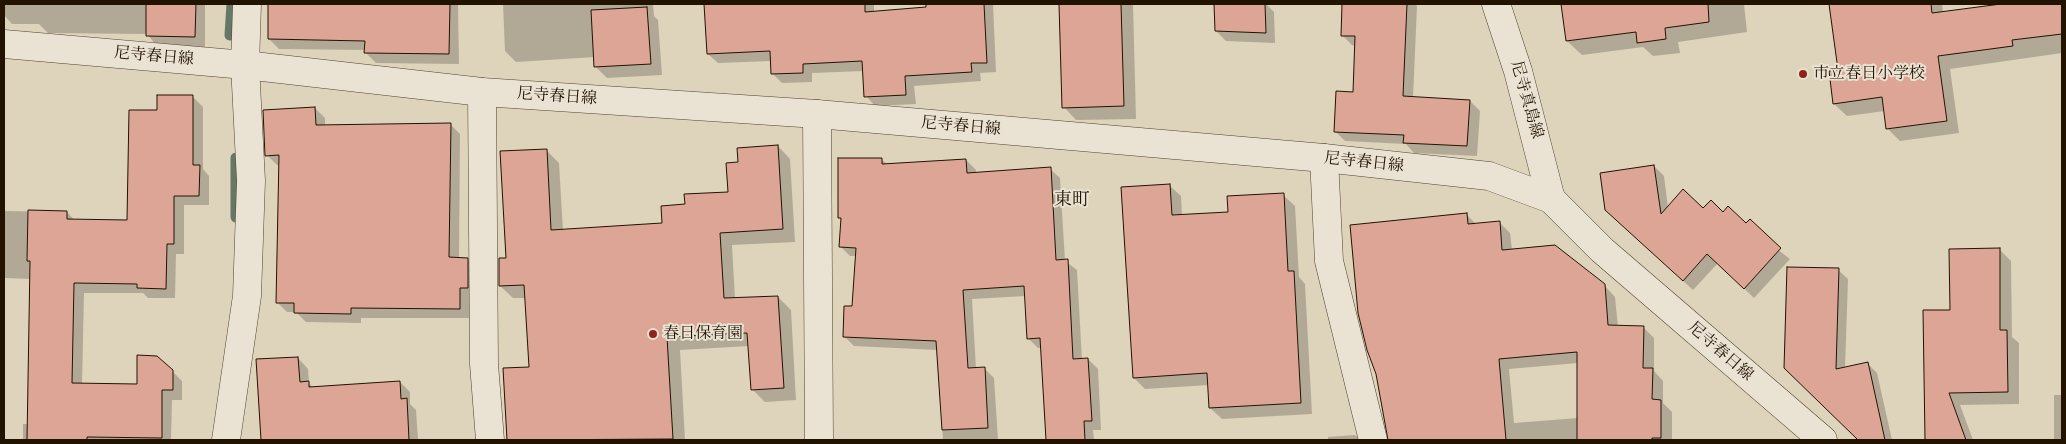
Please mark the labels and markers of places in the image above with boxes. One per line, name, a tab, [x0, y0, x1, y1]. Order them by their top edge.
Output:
place label: 市立春日小学校	[1813, 64, 1925, 84]
marker: 市立春日小学校	[1797, 68, 1809, 80]
place label: 春日保育園	[663, 324, 743, 344]
marker: 春日保育園	[647, 328, 659, 340]

